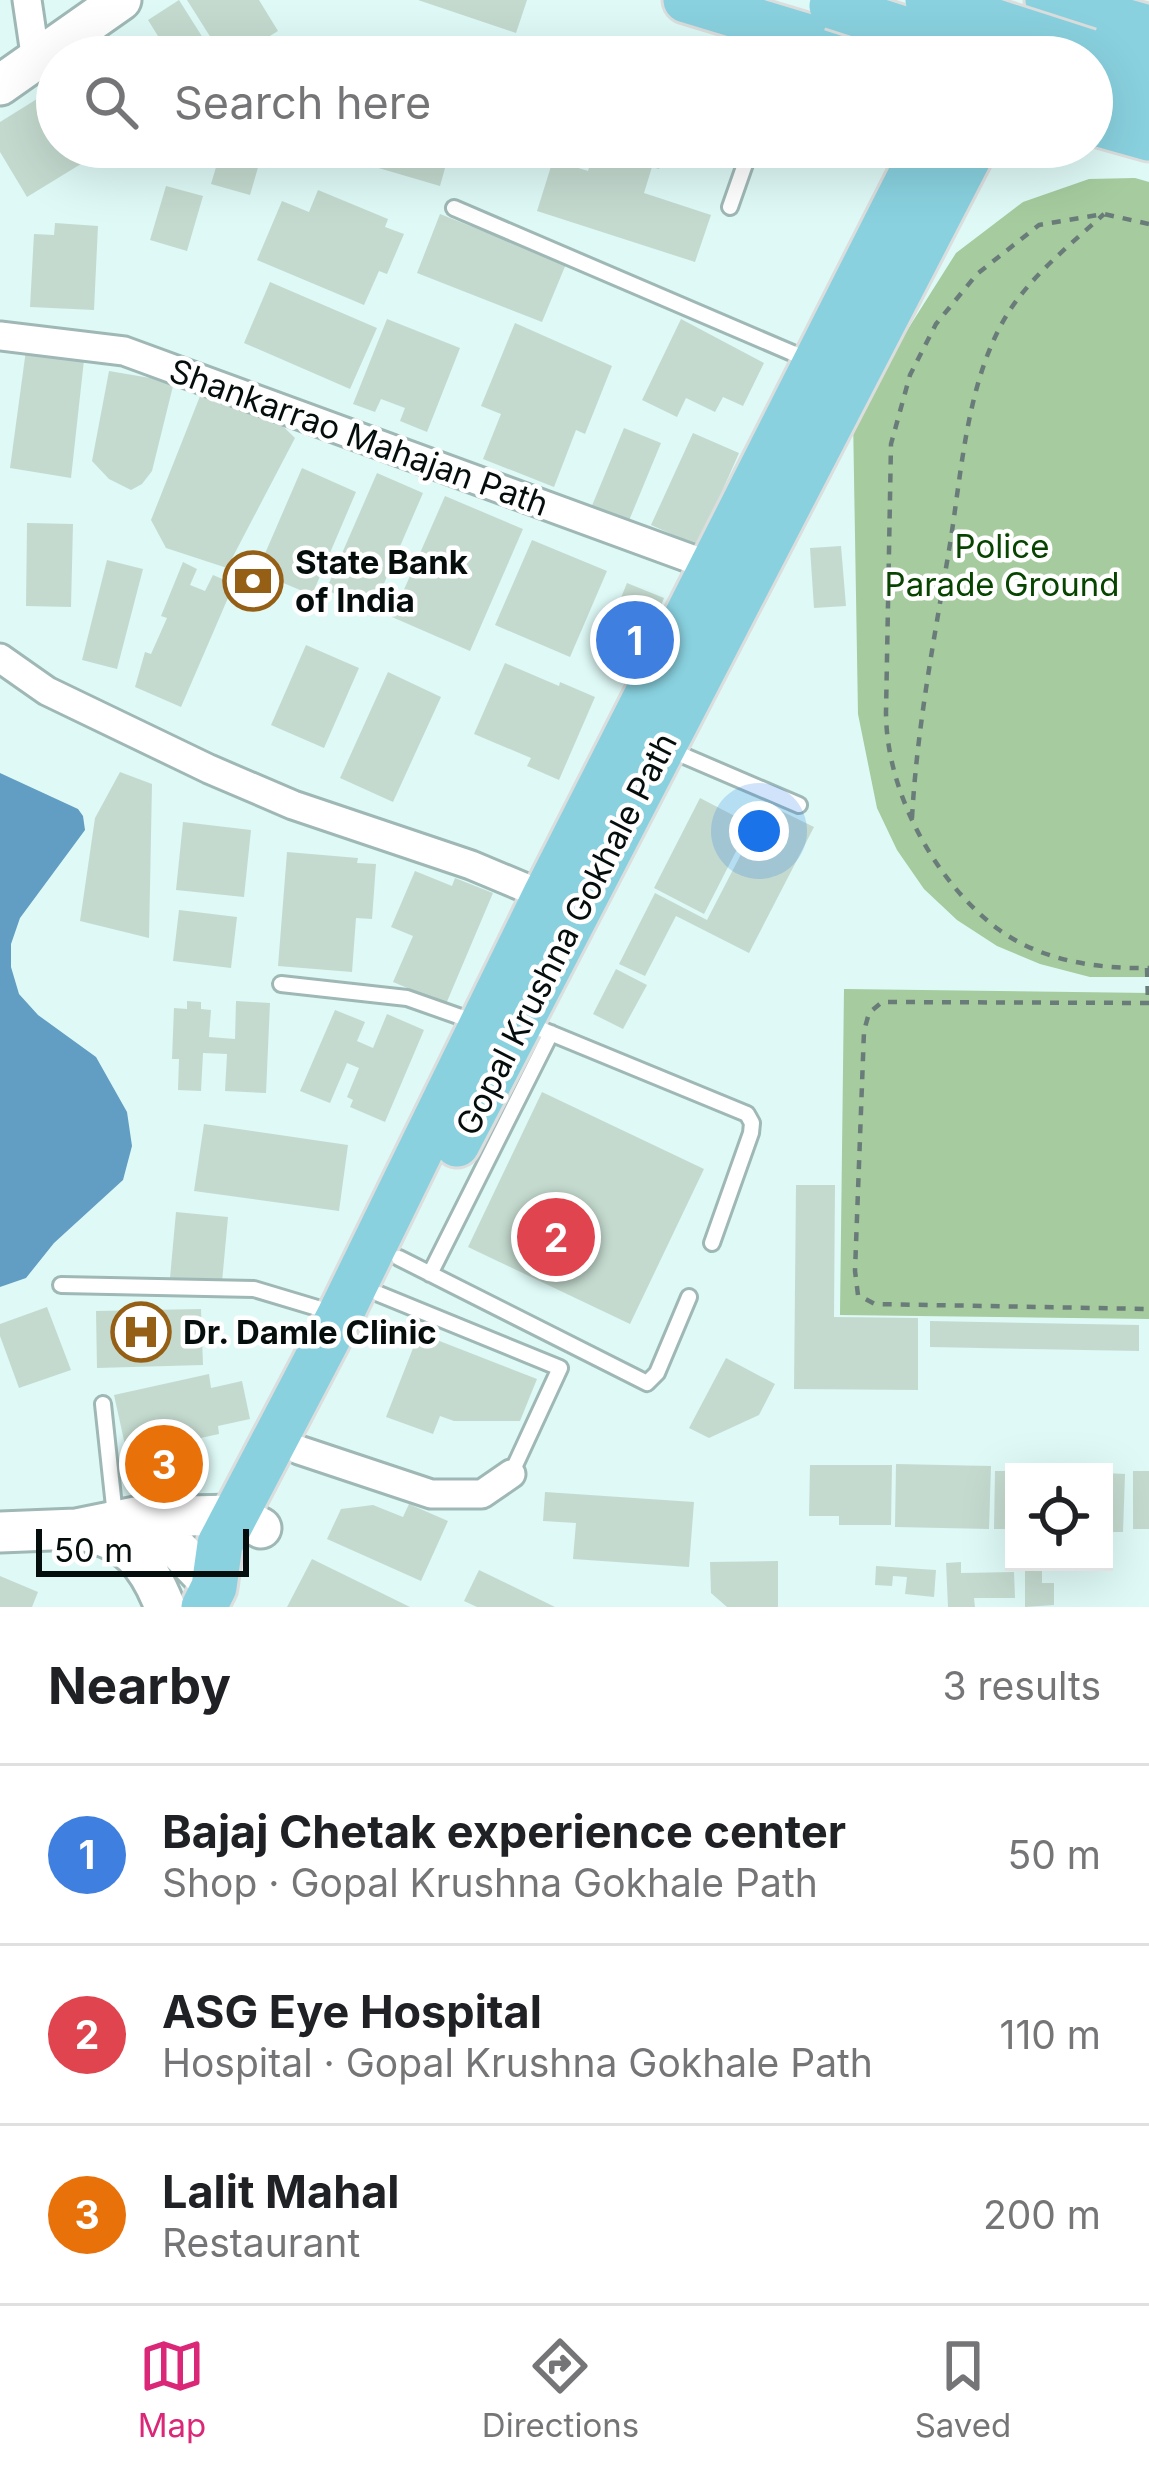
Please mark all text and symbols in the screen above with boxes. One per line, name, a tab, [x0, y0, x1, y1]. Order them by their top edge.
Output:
search box	[36, 36, 1113, 168]
icon: search	[78, 69, 144, 135]
text: Search here	[174, 75, 431, 130]
street label: Shankarrao Mahajan Path	[164, 350, 554, 524]
park label: Police Parade Ground	[885, 526, 1119, 604]
place label: State Bank of India	[295, 542, 468, 620]
bank icon: State Bank of India	[222, 550, 284, 612]
pin: 1	[596, 595, 674, 685]
street label: Gopal Krushna Gokhale Path	[447, 726, 685, 1142]
your location	[729, 801, 789, 861]
pin: 2	[517, 1192, 595, 1282]
hospital icon: Dr. Damle Clinic	[110, 1301, 172, 1363]
place label: Dr. Damle Clinic	[183, 1312, 437, 1352]
pin: 3	[125, 1419, 203, 1509]
map controls	[1005, 1463, 1113, 1571]
button: locate	[1005, 1463, 1113, 1571]
scale bar	[36, 1523, 249, 1576]
text: 50 m	[54, 1530, 133, 1570]
text: Nearby	[48, 1655, 231, 1716]
text: 3 results	[943, 1662, 1101, 1709]
text: Bajaj Chetak experience center	[162, 1804, 846, 1859]
text: 1	[79, 1831, 95, 1878]
text: 50 m	[1008, 1831, 1101, 1878]
text: Shop · Gopal Krushna Gokhale Path	[162, 1859, 818, 1906]
text: ASG Eye Hospital	[162, 1984, 542, 2039]
text: 2	[75, 2011, 99, 2058]
text: 110 m	[1000, 2011, 1101, 2058]
text: Hospital · Gopal Krushna Gokhale Path	[162, 2039, 873, 2086]
text: Lalit Mahal	[162, 2164, 399, 2219]
text: 3	[74, 2191, 100, 2238]
text: 200 m	[983, 2191, 1101, 2238]
text: Restaurant	[162, 2219, 360, 2266]
tab: Map	[138, 2333, 206, 2445]
tab: Directions	[482, 2333, 639, 2445]
tab: Saved	[915, 2333, 1011, 2445]

